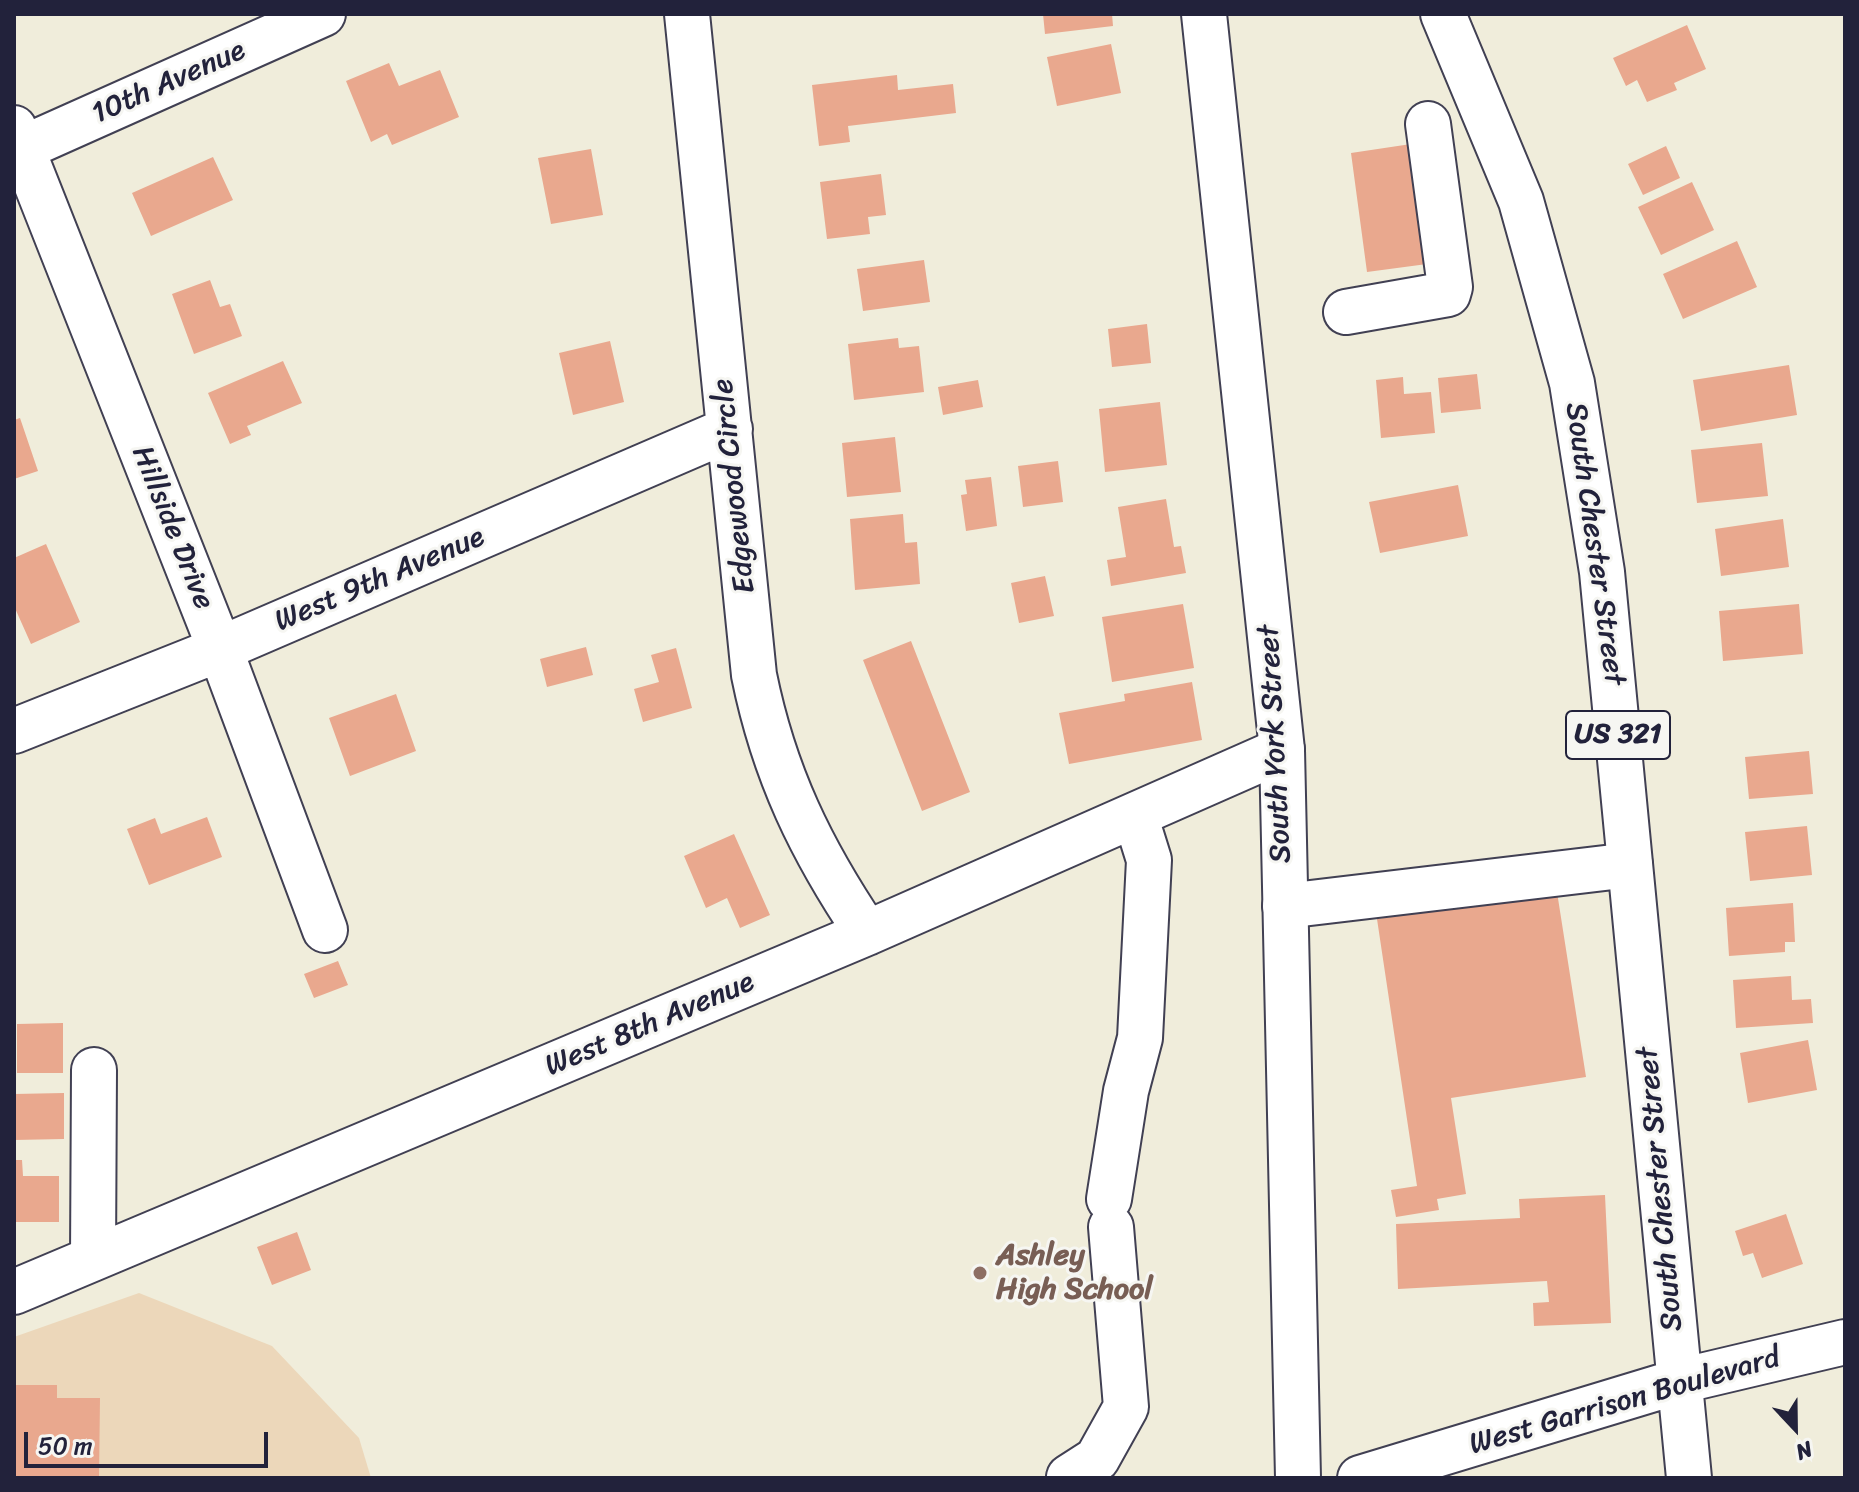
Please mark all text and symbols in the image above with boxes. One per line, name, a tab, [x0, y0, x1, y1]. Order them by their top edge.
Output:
street label: 10th Avenue	[87, 33, 251, 133]
street label: Edgewood Circle	[706, 377, 764, 595]
street label: South Chester Street	[1556, 400, 1632, 688]
street label: Hillside Drive	[123, 441, 221, 615]
street label: West 9th Avenue	[270, 520, 490, 640]
street label: South York Street	[1252, 624, 1300, 864]
road number: US 321	[1566, 711, 1670, 759]
street label: West 8th Avenue	[540, 965, 760, 1085]
street label: South Chester Street	[1631, 1045, 1691, 1333]
place label: Ashley High School	[996, 1238, 1153, 1308]
marker: Ashley High School	[971, 1264, 989, 1282]
street label: West Garrison Boulevard	[1466, 1340, 1784, 1464]
north arrow	[1755, 1388, 1835, 1468]
scale bar	[28, 1416, 272, 1466]
text: 50 m	[38, 1425, 93, 1467]
text: N	[1790, 1430, 1819, 1472]

